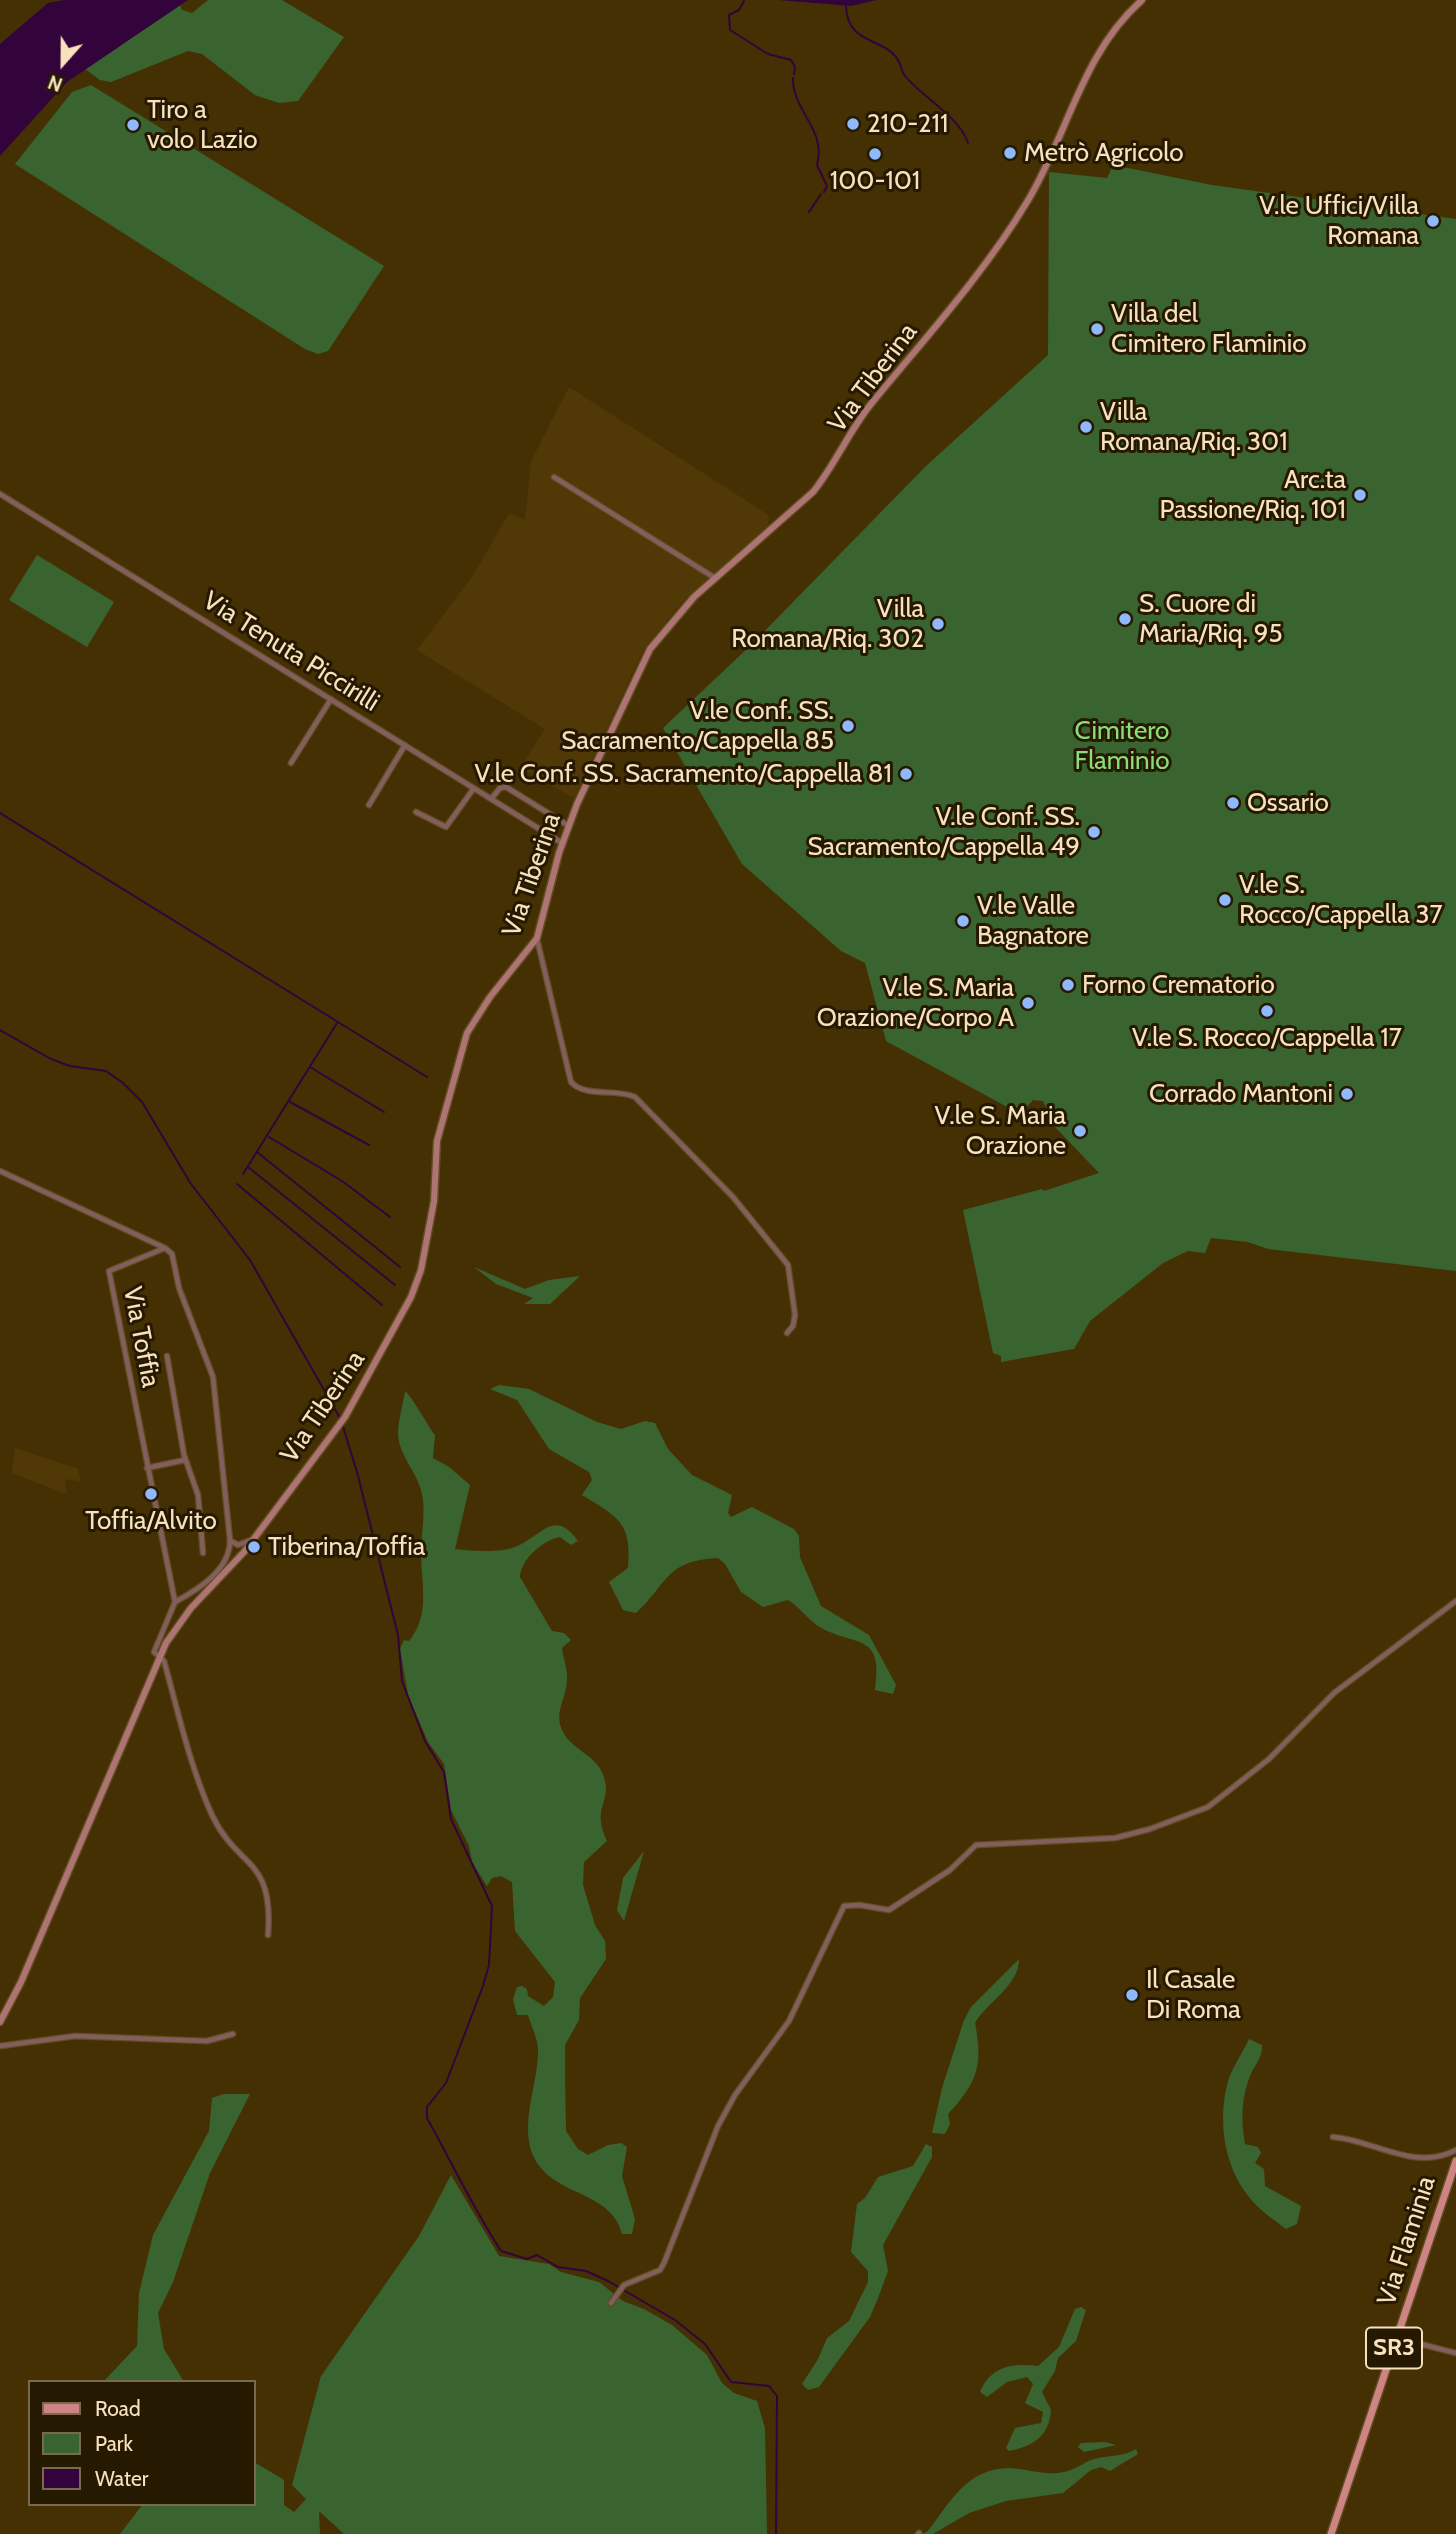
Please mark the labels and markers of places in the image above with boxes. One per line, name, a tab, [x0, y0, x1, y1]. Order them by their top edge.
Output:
place label: Tiro a volo Lazio	[147, 94, 258, 156]
place label: 210-211	[867, 108, 948, 140]
marker: 210-211	[845, 116, 861, 132]
marker: Tiro a volo Lazio	[125, 117, 141, 133]
place label: Metrò Agricolo	[1024, 137, 1184, 169]
marker: Metrò Agricolo	[1002, 145, 1018, 161]
marker: 100-101	[867, 146, 883, 162]
place label: 100-101	[830, 165, 920, 197]
place label: V.le Uffici/Villa Romana	[1259, 190, 1419, 252]
marker: V.le Uffici/Villa Romana	[1425, 213, 1441, 229]
place label: Villa del Cimitero Flaminio	[1111, 298, 1307, 360]
marker: Villa del Cimitero Flaminio	[1089, 321, 1105, 337]
place label: Villa Romana/Riq. 301	[1100, 396, 1288, 458]
marker: Villa Romana/Riq. 301	[1078, 419, 1094, 435]
place label: Arc.ta Passione/Riq. 101	[1160, 464, 1346, 526]
marker: Arc.ta Passione/Riq. 101	[1352, 487, 1368, 503]
place label: S. Cuore di Maria/Riq. 95	[1139, 588, 1283, 650]
place label: Villa Romana/Riq. 302	[731, 593, 924, 654]
marker: S. Cuore di Maria/Riq. 95	[1117, 611, 1133, 627]
marker: Villa Romana/Riq. 302	[930, 616, 946, 632]
place label: V.le Conf. SS. Sacramento/Cappella 85	[561, 695, 834, 756]
marker: V.le Conf. SS. Sacramento/Cappella 85	[840, 718, 856, 734]
place label: V.le Conf. SS. Sacramento/Cappella 81	[474, 758, 892, 790]
marker: V.le Conf. SS. Sacramento/Cappella 81	[898, 766, 914, 782]
place label: Ossario	[1247, 787, 1329, 819]
marker: Ossario	[1225, 795, 1241, 811]
place label: V.le Conf. SS. Sacramento/Cappella 49	[807, 801, 1080, 862]
marker: V.le Conf. SS. Sacramento/Cappella 49	[1086, 824, 1102, 840]
place label: V.le S. Rocco/Cappella 37	[1239, 869, 1443, 931]
place label: V.le Valle Bagnatore	[977, 890, 1089, 951]
marker: V.le S. Rocco/Cappella 37	[1217, 892, 1233, 908]
marker: V.le Valle Bagnatore	[955, 913, 971, 929]
place label: Forno Crematorio	[1082, 969, 1275, 1001]
place label: V.le S. Maria Orazione/Corpo A	[817, 972, 1014, 1034]
marker: Forno Crematorio	[1060, 977, 1076, 993]
marker: V.le S. Maria Orazione/Corpo A	[1020, 995, 1036, 1011]
marker: V.le S. Rocco/Cappella 17	[1259, 1003, 1275, 1019]
place label: V.le S. Rocco/Cappella 17	[1132, 1022, 1402, 1054]
place label: Corrado Mantoni	[1149, 1078, 1333, 1110]
marker: Corrado Mantoni	[1339, 1086, 1355, 1102]
place label: V.le S. Maria Orazione	[935, 1100, 1066, 1162]
marker: V.le S. Maria Orazione	[1072, 1123, 1088, 1139]
marker: Toffia/Alvito	[143, 1486, 159, 1502]
place label: Toffia/Alvito	[85, 1505, 217, 1537]
place label: Tiberina/Toffia	[268, 1531, 425, 1563]
marker: Tiberina/Toffia	[246, 1539, 262, 1555]
place label: Il Casale Di Roma	[1146, 1964, 1241, 2025]
marker: Il Casale Di Roma	[1124, 1987, 1140, 2003]

